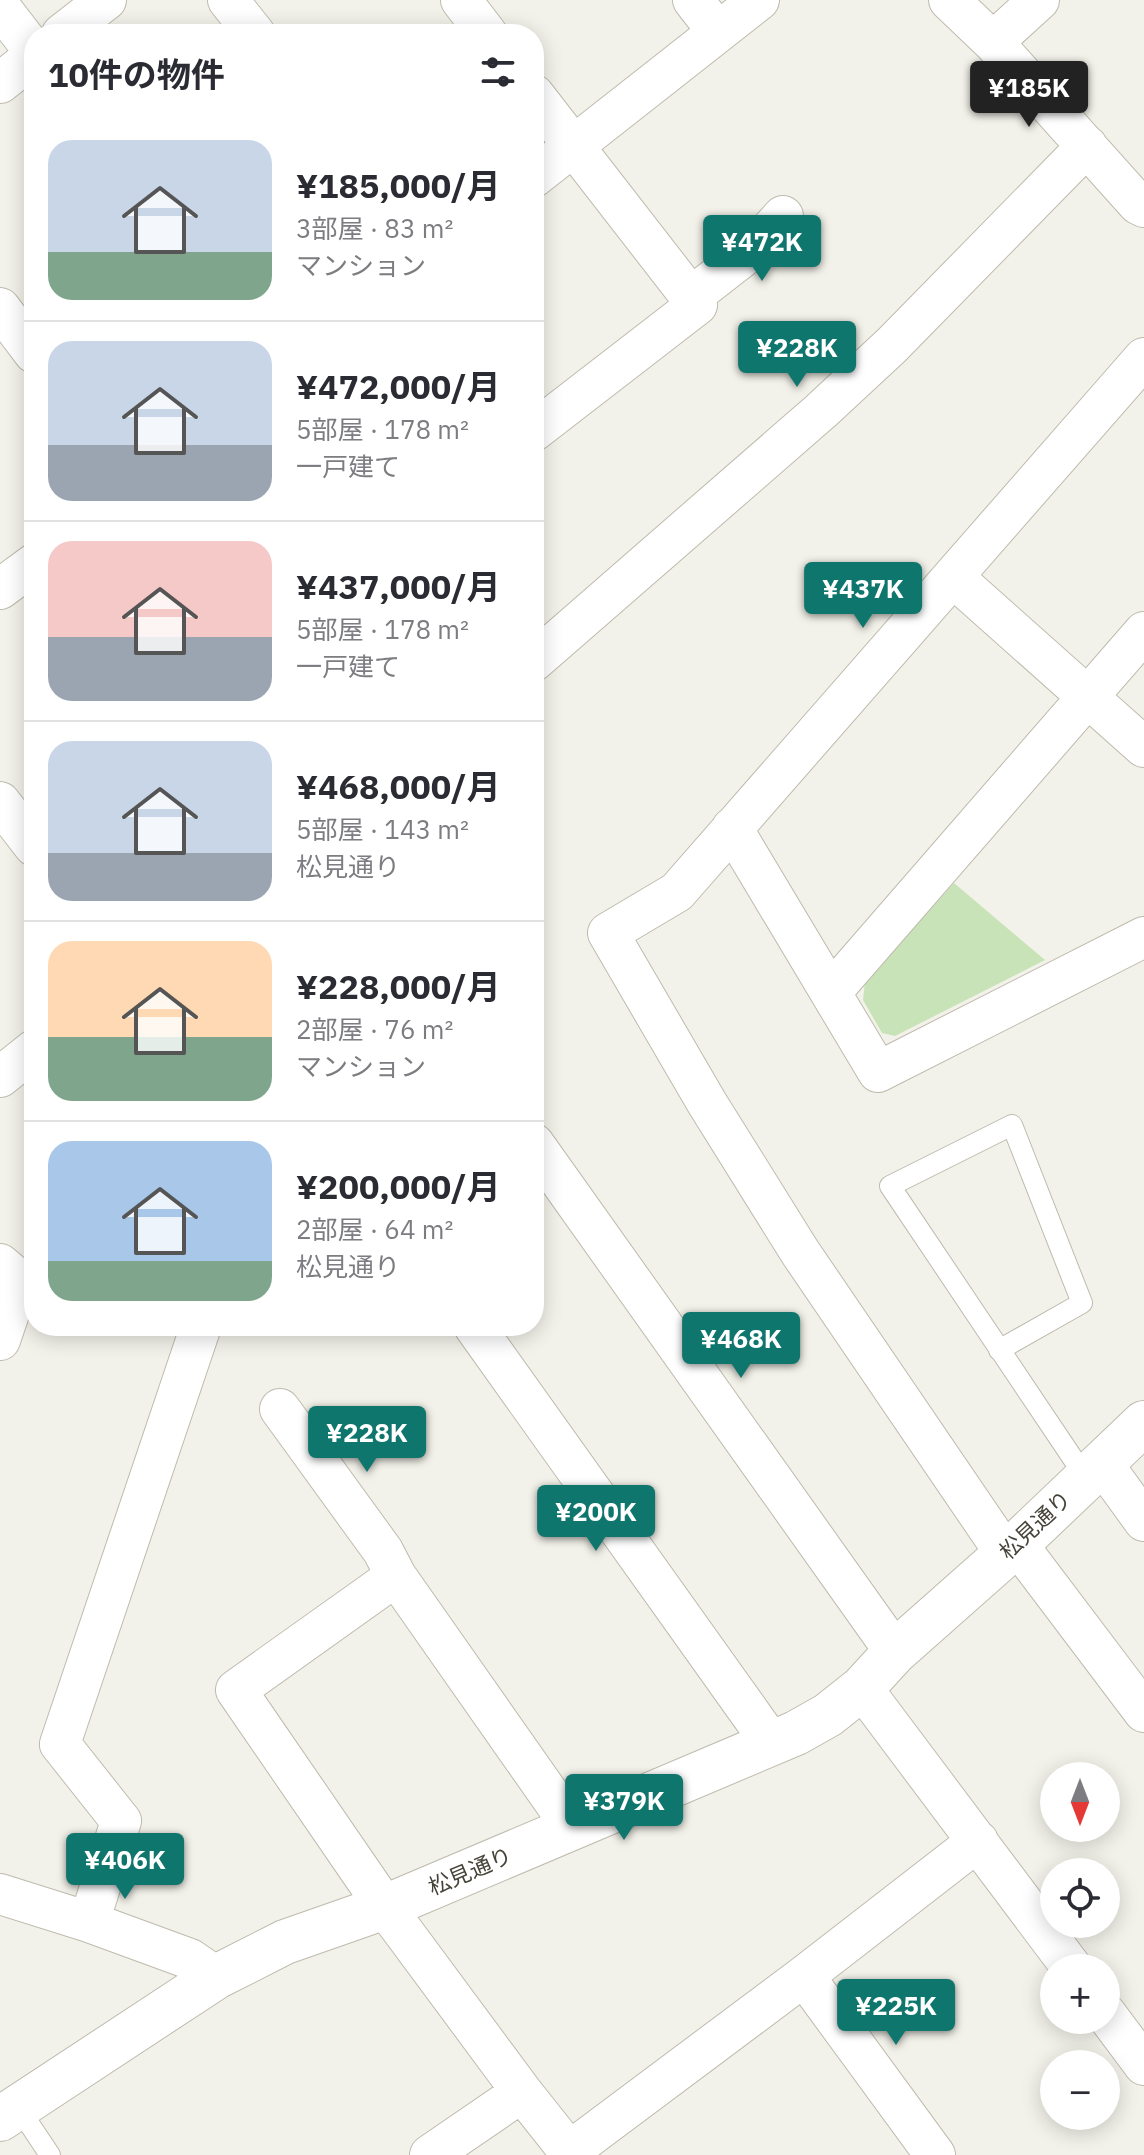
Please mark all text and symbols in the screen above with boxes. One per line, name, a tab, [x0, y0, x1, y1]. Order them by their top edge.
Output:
icon: filters	[476, 50, 520, 94]
text: 10件の物件	[48, 52, 225, 96]
pin: ¥185K	[973, 61, 1085, 129]
text: ¥185K	[988, 70, 1070, 104]
text: ¥185,000/月	[296, 163, 501, 207]
icon: home	[112, 172, 208, 268]
text: 3部屋 · 83 m²	[296, 211, 453, 245]
pin: ¥472K	[706, 215, 818, 283]
text: ¥472K	[721, 224, 803, 258]
text: マンション	[296, 248, 426, 282]
pin: ¥228K	[741, 321, 853, 389]
text: ¥228K	[756, 330, 838, 364]
text: ¥472,000/月	[296, 364, 501, 408]
icon: home	[112, 373, 208, 469]
text: 5部屋 · 178 m²	[296, 412, 469, 446]
text: 一戸建て	[296, 449, 400, 483]
pin: ¥437K	[807, 562, 919, 630]
text: ¥437,000/月	[296, 564, 501, 608]
text: ¥437K	[822, 571, 904, 605]
icon: home	[112, 573, 208, 669]
text: 5部屋 · 178 m²	[296, 612, 469, 646]
text: 一戸建て	[296, 649, 400, 683]
text: ¥468,000/月	[296, 764, 501, 808]
icon: home	[112, 773, 208, 869]
text: 5部屋 · 143 m²	[296, 812, 469, 846]
text: 松見通り	[296, 849, 400, 883]
text: ¥228,000/月	[296, 964, 501, 1008]
icon: home	[112, 973, 208, 1069]
text: 2部屋 · 76 m²	[296, 1012, 453, 1046]
text: マンション	[296, 1049, 426, 1083]
text: ¥200,000/月	[296, 1164, 501, 1208]
icon: home	[112, 1173, 208, 1269]
text: 2部屋 · 64 m²	[296, 1212, 453, 1246]
text: 松見通り	[296, 1249, 400, 1283]
pin: ¥468K	[685, 1312, 797, 1380]
text: ¥468K	[700, 1321, 782, 1355]
pin: ¥228K	[311, 1406, 423, 1474]
text: ¥228K	[326, 1415, 408, 1449]
street label: 松見通り	[993, 1484, 1077, 1565]
pin: ¥200K	[540, 1485, 652, 1553]
text: ¥200K	[555, 1494, 637, 1528]
north arrow	[1040, 1762, 1120, 1842]
map controls	[1040, 1762, 1120, 2130]
pin: ¥379K	[568, 1774, 680, 1842]
text: ¥379K	[583, 1783, 665, 1817]
pin: ¥406K	[69, 1833, 181, 1901]
street label: 松見通り	[424, 1840, 516, 1901]
text: ¥406K	[84, 1842, 166, 1876]
button: locate	[1040, 1858, 1120, 1938]
button: +	[1040, 1954, 1120, 2034]
pin: ¥225K	[840, 1979, 952, 2047]
text: ¥225K	[855, 1988, 937, 2022]
button: −	[1040, 2050, 1120, 2130]

